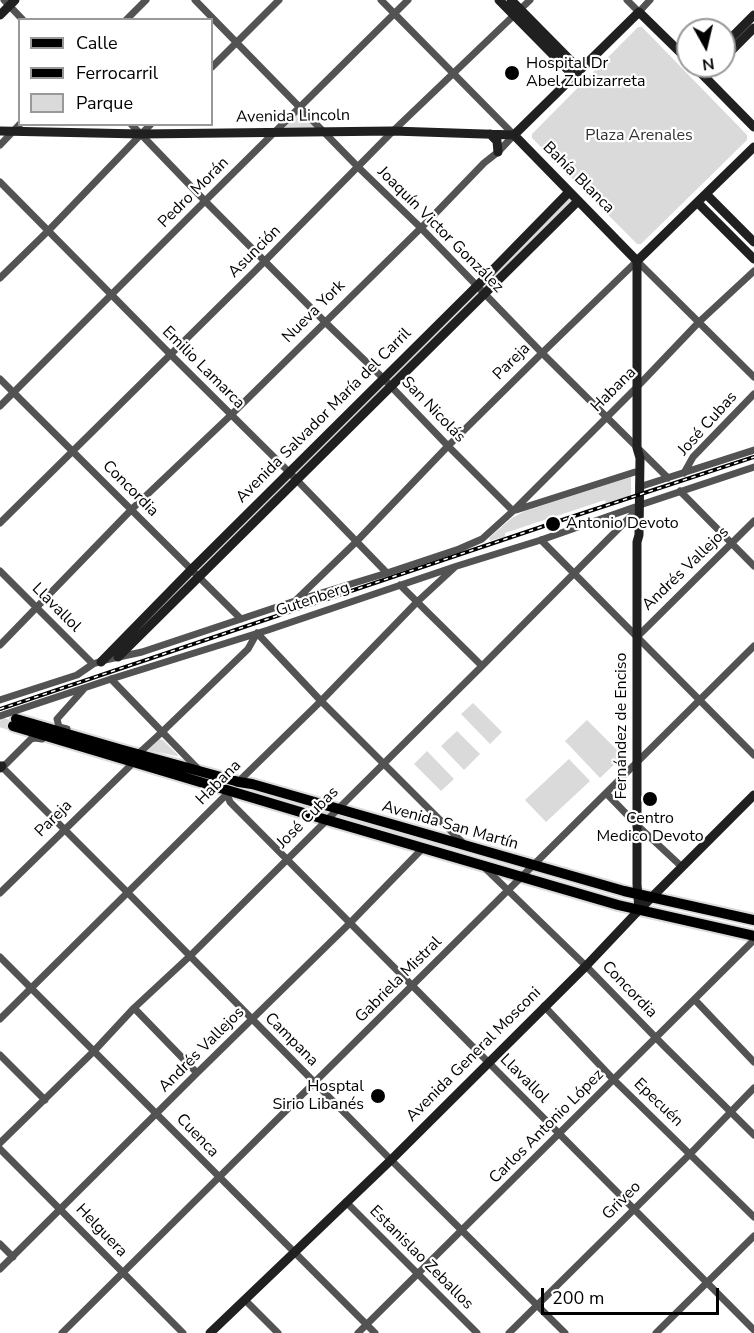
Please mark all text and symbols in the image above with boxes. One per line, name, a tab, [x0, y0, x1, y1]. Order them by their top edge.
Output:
legend	[18, 18, 213, 126]
north arrow	[676, 18, 736, 78]
text: Calle	[76, 31, 118, 55]
text: N	[701, 52, 716, 76]
place label: Hospital Dr Abel Zubizarreta	[526, 54, 645, 92]
text: Ferrocarril	[76, 61, 158, 85]
marker: Hospital Dr Abel Zubizarreta	[503, 64, 521, 82]
text: Parque	[76, 91, 133, 115]
street label: Avenida Lincoln	[236, 106, 350, 128]
park label: Plaza Arenales	[585, 126, 693, 146]
street label: Bahía Blanca	[538, 138, 618, 218]
street label: Pedro Morán	[155, 154, 233, 232]
street label: Joaquín Victor González	[373, 163, 507, 297]
street label: Asunción	[225, 222, 285, 282]
street label: Nueva York	[279, 277, 349, 347]
street label: Emilio Lamarca	[158, 323, 248, 413]
street label: Avenida Salvador María del Carril	[232, 324, 416, 508]
street label: Pareja	[489, 339, 535, 385]
street label: Habana	[587, 363, 641, 417]
street label: San Nicolás	[397, 373, 469, 447]
street label: José Cubas	[674, 388, 742, 460]
street label: Concordia	[98, 457, 162, 521]
place label: Antonio Devoto	[566, 514, 679, 534]
marker: Antonio Devoto	[544, 515, 562, 533]
street label: Andrés Vallejos	[639, 523, 733, 615]
street label: Gutenberg	[274, 578, 352, 622]
street label: Llavallol	[28, 580, 84, 636]
street label: Fernández de Enciso	[612, 653, 632, 799]
street label: Habana	[192, 756, 246, 810]
street label: José Cubas	[273, 783, 343, 853]
marker: Centro Medico Devoto	[641, 790, 659, 808]
street label: Pareja	[31, 796, 77, 842]
street label: Avenida San Martín	[380, 797, 520, 855]
place label: Centro Medico Devoto	[596, 809, 704, 847]
street label: Gabriela Mistral	[352, 933, 446, 1027]
street label: Concordia	[597, 958, 661, 1022]
street label: Avenida General Mosconi	[403, 984, 545, 1126]
street label: Andrés Vallejos	[155, 1003, 249, 1097]
street label: Campana	[260, 1009, 322, 1071]
street label: Llavallol	[496, 1051, 552, 1107]
street label: Carlos Antonio López	[486, 1066, 608, 1188]
street label: Epecuén	[629, 1075, 687, 1131]
place label: Hosptal Sirio Libanés	[272, 1077, 364, 1115]
marker: Hosptal Sirio Libanés	[369, 1087, 387, 1105]
street label: Cuenca	[172, 1110, 222, 1162]
street label: Griveo	[599, 1178, 645, 1224]
street label: Helguera	[71, 1200, 131, 1262]
street label: Estanislao Zeballos	[365, 1202, 477, 1314]
scale bar	[544, 1276, 722, 1314]
text: 200 m	[552, 1286, 604, 1310]

